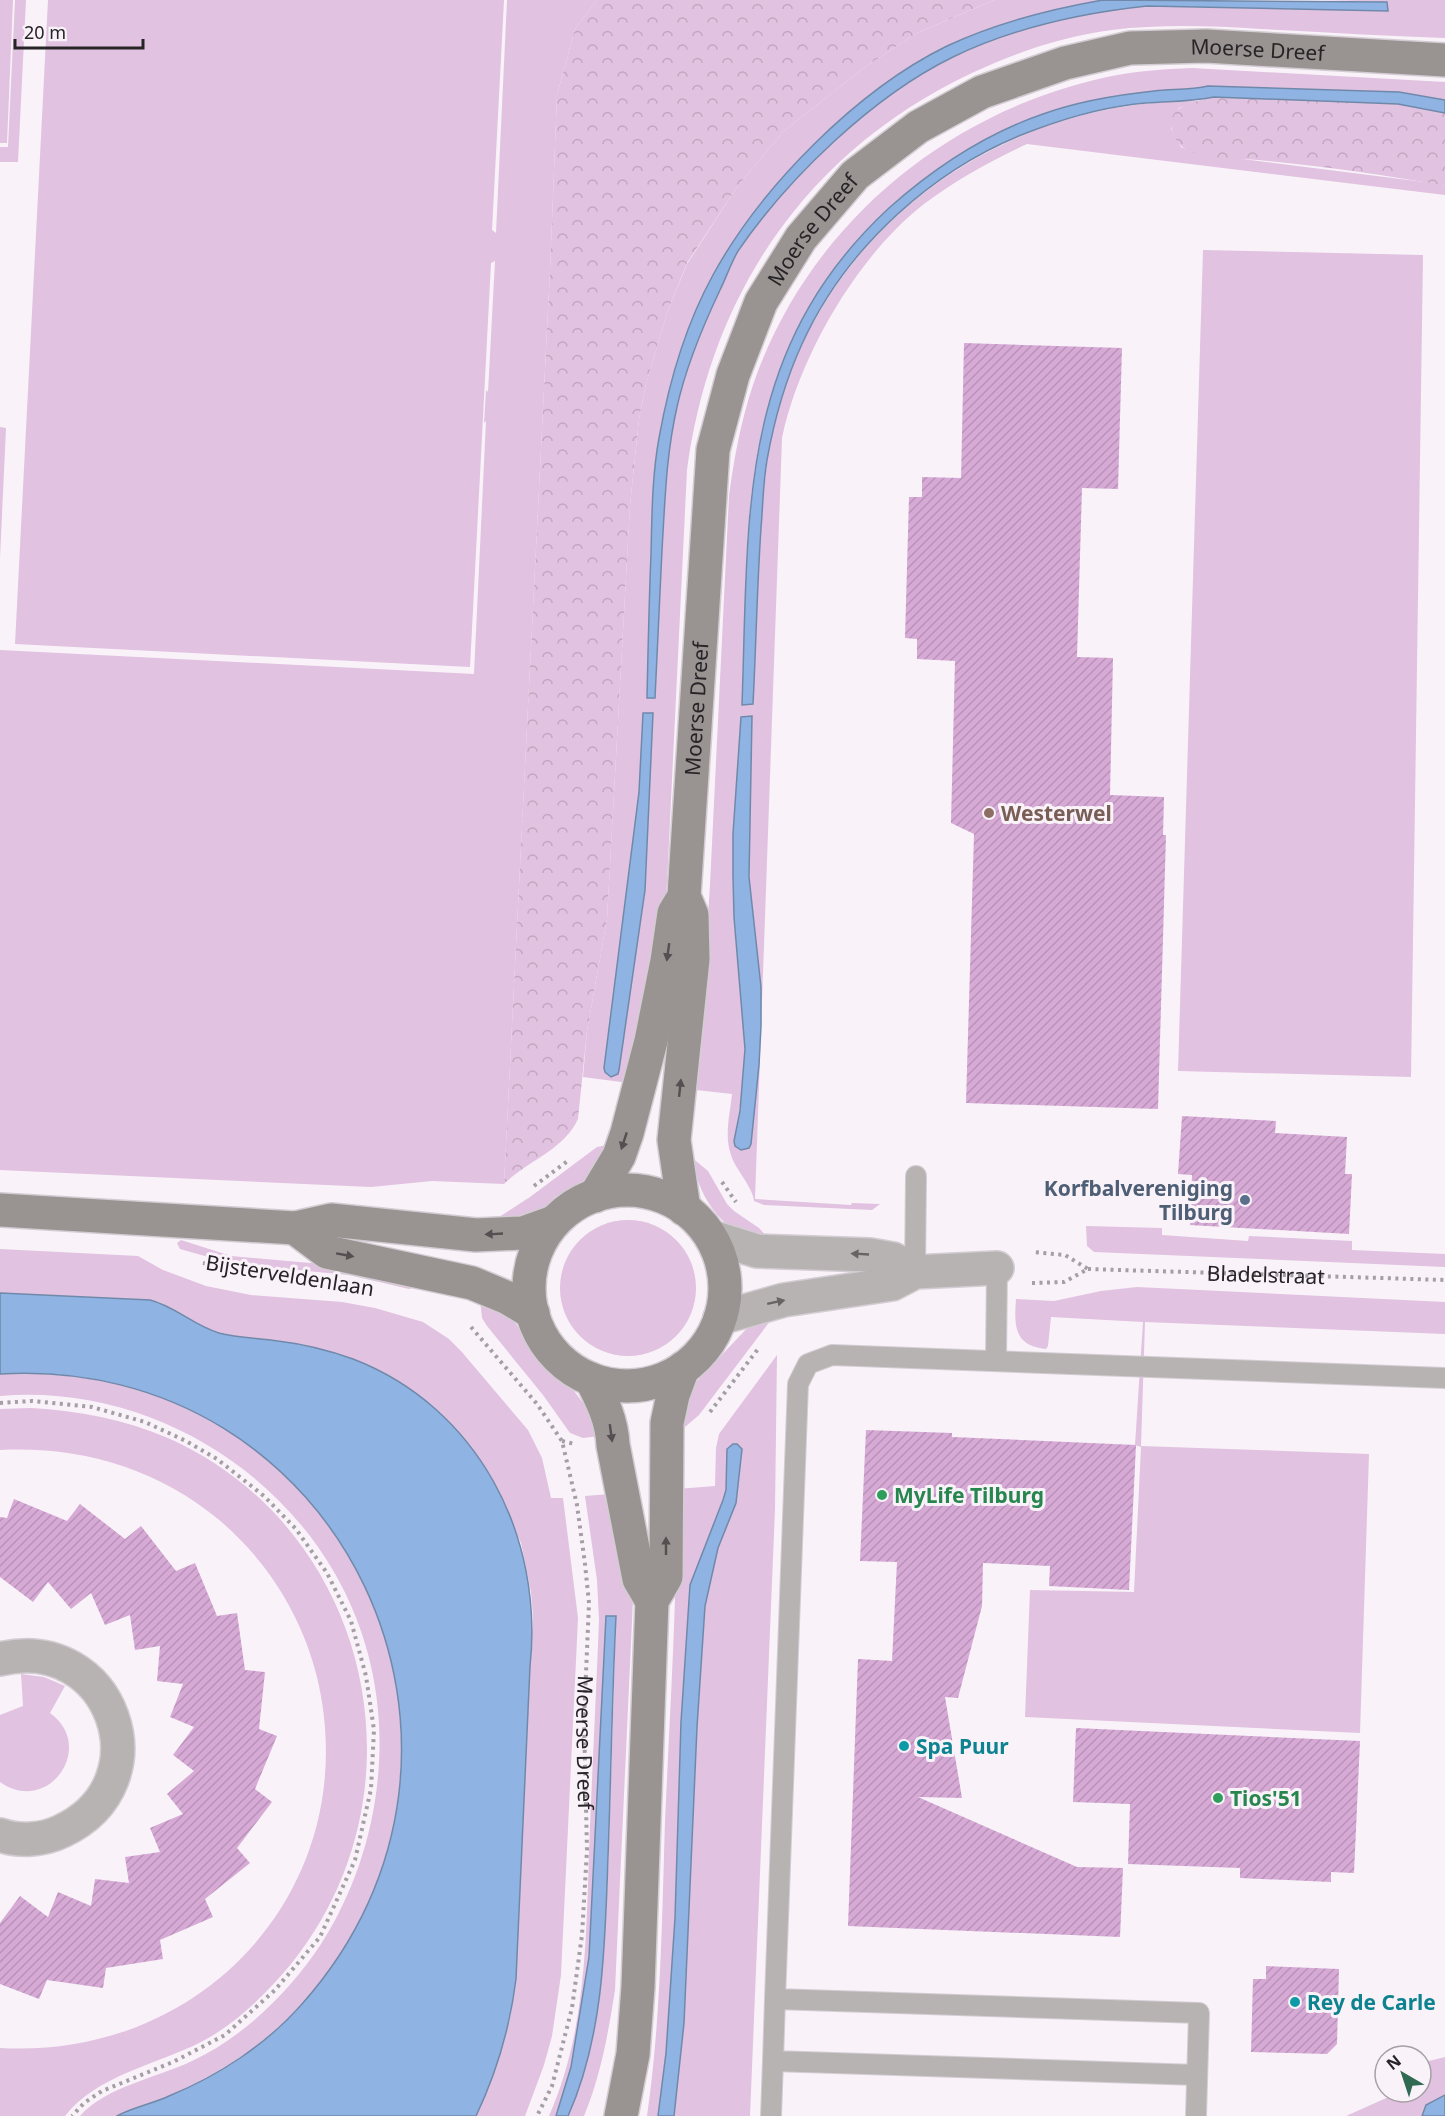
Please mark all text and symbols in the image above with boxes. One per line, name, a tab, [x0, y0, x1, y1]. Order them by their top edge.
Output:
scale bar	[15, 12, 142, 50]
text: 20 m	[24, 20, 66, 44]
street label: Moerse Dreef	[1190, 32, 1327, 67]
street label: Moerse Dreef	[761, 166, 865, 291]
street label: Moerse Dreef	[678, 639, 715, 777]
place label: Westerwel	[1001, 799, 1112, 827]
marker: Westerwel	[982, 806, 996, 820]
one-way arrow	[664, 942, 673, 961]
one-way arrow	[675, 1079, 685, 1098]
one-way arrow	[619, 1132, 628, 1150]
place label: Korfbalvereniging Tilburg	[1044, 1174, 1233, 1226]
marker: Korfbalvereniging Tilburg	[1238, 1193, 1252, 1207]
one-way arrow	[484, 1230, 503, 1239]
street label: Bijsterveldenlaan	[204, 1248, 376, 1302]
one-way arrow	[851, 1250, 870, 1259]
one-way arrow	[336, 1251, 355, 1260]
street label: Bladelstraat	[1206, 1259, 1326, 1290]
one-way arrow	[767, 1297, 786, 1306]
one-way arrow	[607, 1424, 616, 1443]
place label: MyLife Tilburg	[894, 1481, 1044, 1509]
marker: MyLife Tilburg	[875, 1488, 889, 1502]
one-way arrow	[661, 1536, 671, 1555]
street label: Moerse Dreef	[570, 1675, 600, 1812]
place label: Spa Puur	[916, 1732, 1009, 1760]
marker: Spa Puur	[897, 1739, 911, 1753]
place label: Tios'51	[1230, 1784, 1302, 1812]
marker: Tios'51	[1211, 1791, 1225, 1805]
place label: Rey de Carle	[1307, 1988, 1436, 2016]
marker: Rey de Carle	[1288, 1995, 1302, 2009]
north arrow	[1373, 2044, 1433, 2104]
text: N	[1382, 2050, 1406, 2075]

